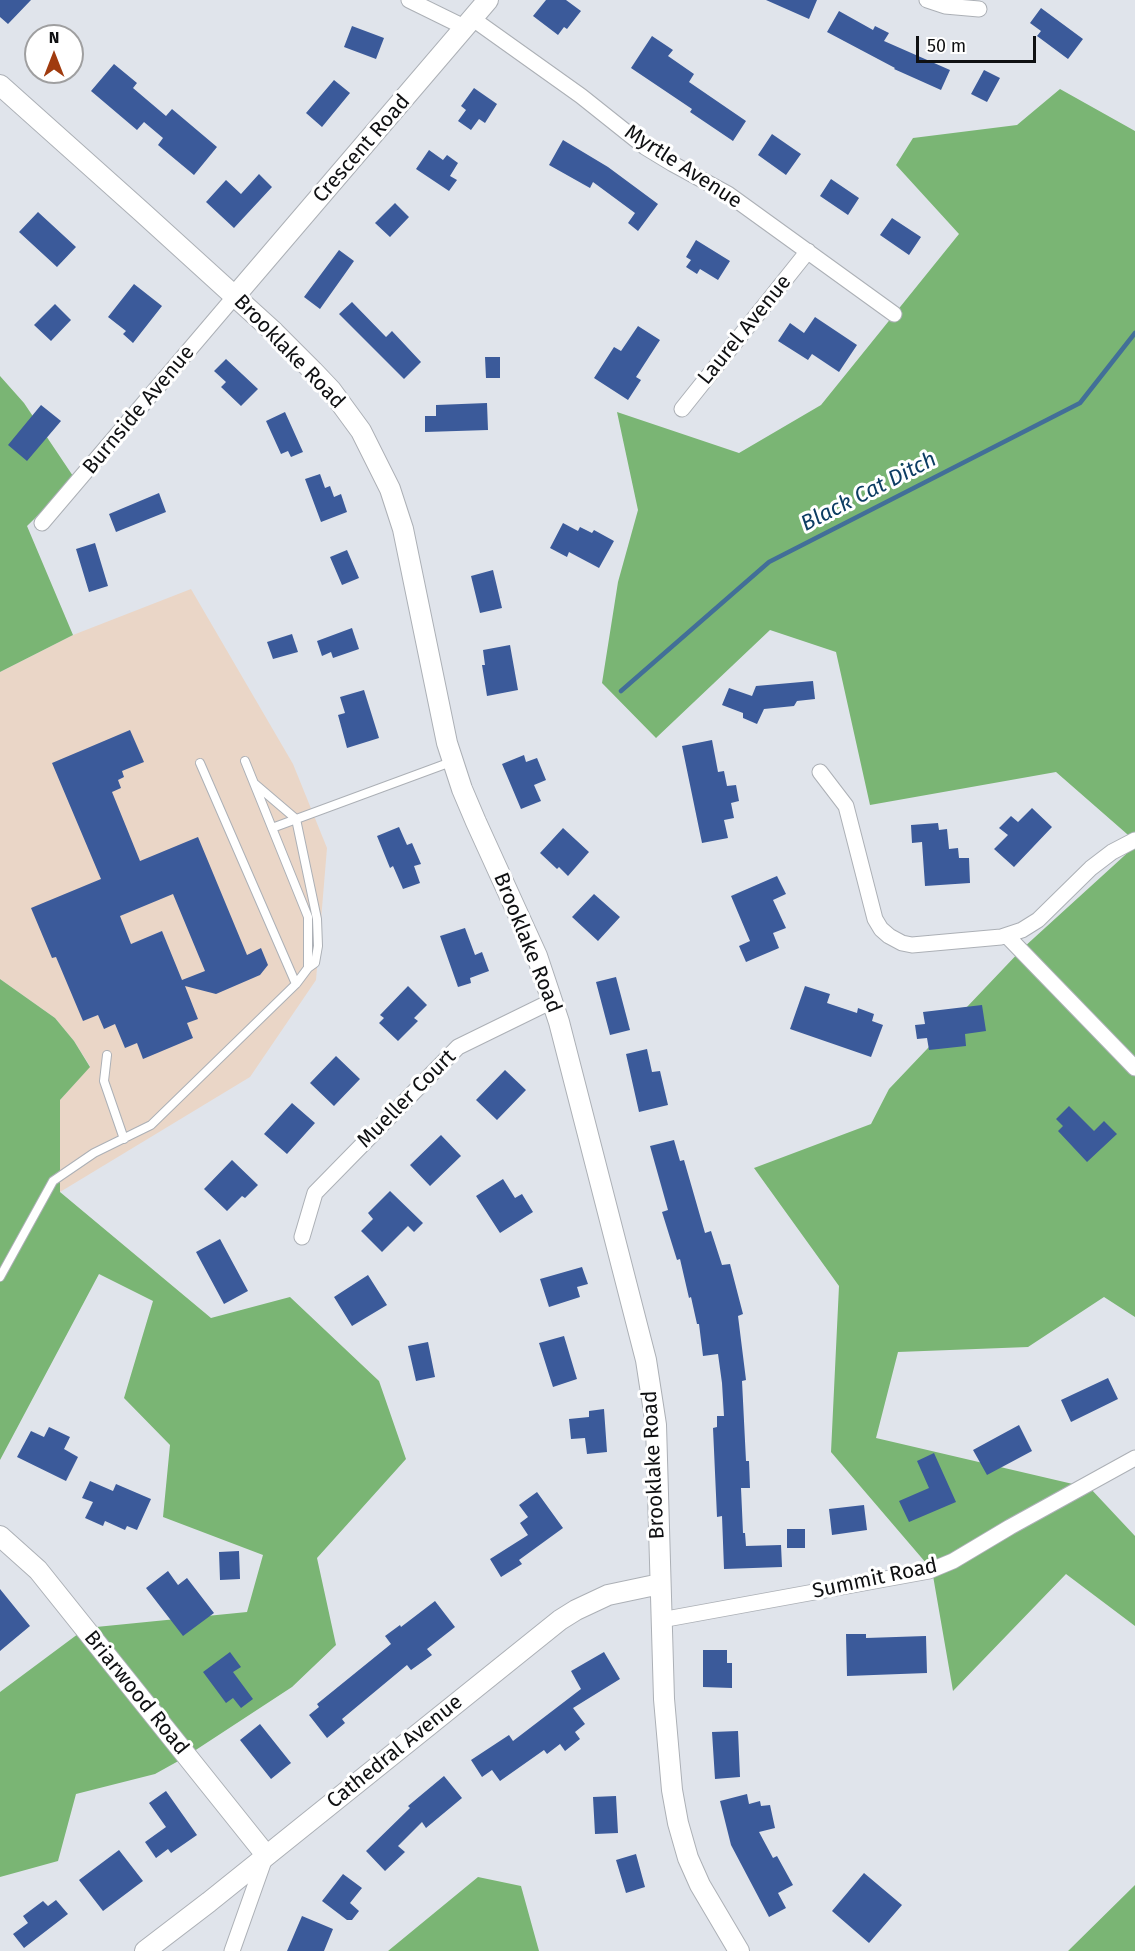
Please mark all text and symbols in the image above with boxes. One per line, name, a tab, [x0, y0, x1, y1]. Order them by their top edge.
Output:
north arrow	[24, 24, 84, 84]
scale bar	[919, 24, 1039, 62]
text: N	[49, 28, 59, 47]
text: 50 m	[927, 35, 966, 57]
street label: Crescent Road	[308, 90, 416, 208]
street label: Myrtle Avenue	[620, 120, 746, 214]
street label: Laurel Avenue	[693, 270, 797, 390]
street label: Brooklake Road	[228, 290, 350, 414]
street label: Burnside Avenue	[78, 340, 200, 480]
water label: Black Cat Ditch	[797, 447, 941, 537]
street label: Brooklake Road	[487, 869, 567, 1017]
street label: Mueller Court	[353, 1045, 461, 1153]
street label: Brooklake Road	[638, 1390, 670, 1540]
street label: Summit Road	[810, 1553, 940, 1605]
street label: Briarwood Road	[78, 1626, 194, 1760]
street label: Cathedral Avenue	[322, 1690, 468, 1814]

